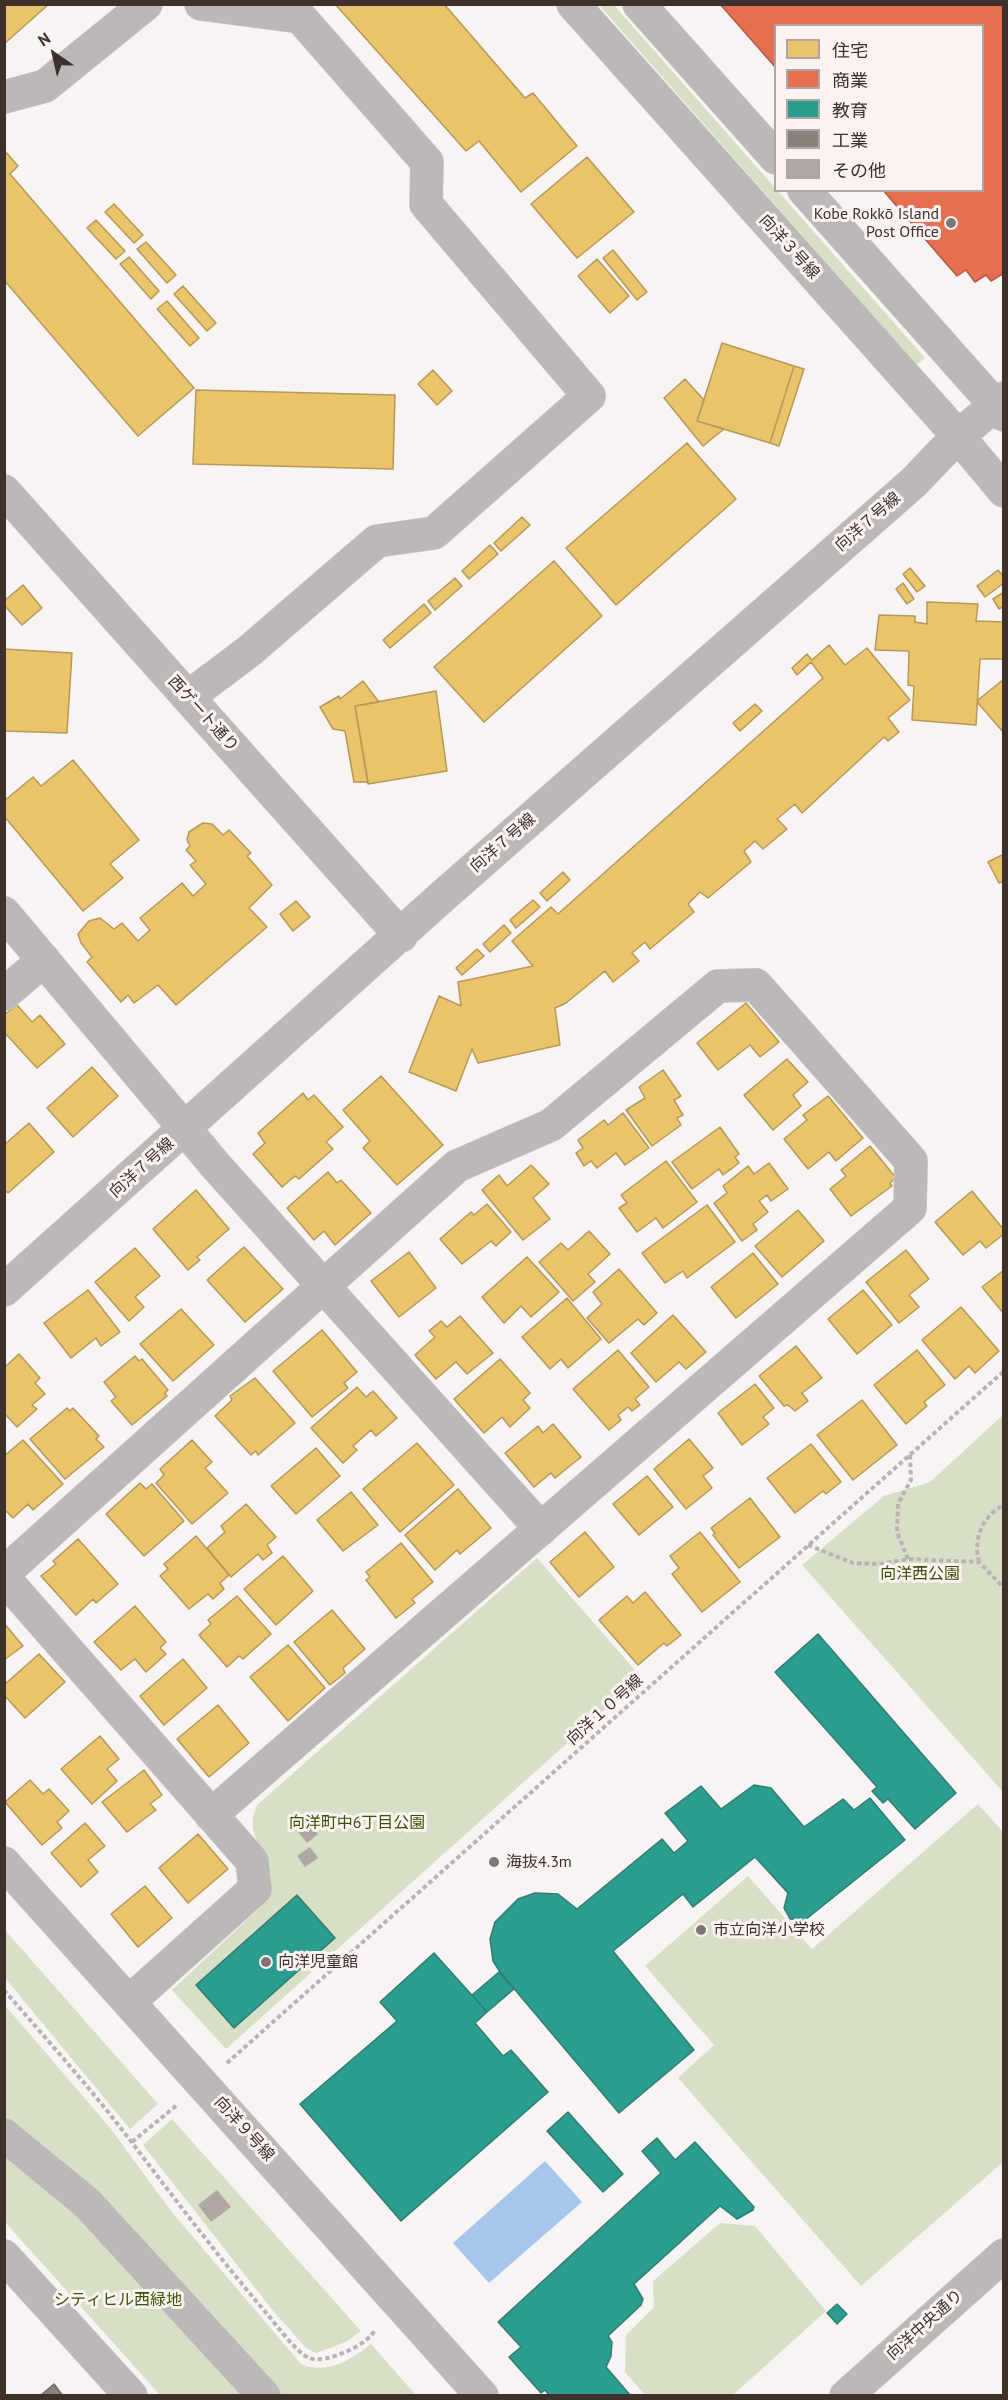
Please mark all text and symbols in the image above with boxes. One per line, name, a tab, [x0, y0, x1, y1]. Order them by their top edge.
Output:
north arrow	[24, 24, 84, 84]
legend	[774, 24, 984, 192]
text: N	[34, 28, 54, 50]
text: 住宅	[832, 39, 868, 62]
text: 商業	[832, 69, 868, 92]
text: 教育	[832, 99, 868, 122]
text: 工業	[832, 129, 868, 152]
text: その他	[832, 159, 886, 182]
place label: Kobe Rokkō Island Post Office	[814, 204, 939, 242]
street label: 向洋３号線	[755, 211, 823, 283]
marker: Kobe Rokkō Island Post Office	[944, 216, 958, 230]
street label: 向洋７号線	[832, 489, 904, 555]
street label: 西ゲート通り	[164, 672, 242, 756]
street label: 向洋７号線	[467, 810, 539, 876]
street label: 向洋７号線	[106, 1134, 178, 1202]
park label: 向洋西公園	[880, 1564, 960, 1584]
street label: 向洋１０号線	[563, 1671, 647, 1749]
park label: 向洋町中6丁目公園	[289, 1813, 425, 1833]
place label: 海抜4.3m	[506, 1852, 572, 1872]
marker: 海抜4.3m	[487, 1855, 501, 1869]
place label: 市立向洋小学校	[713, 1920, 825, 1940]
marker: 市立向洋小学校	[694, 1923, 708, 1937]
place label: 向洋児童館	[278, 1952, 358, 1972]
marker: 向洋児童館	[259, 1955, 273, 1969]
street label: 向洋９号線	[210, 2093, 278, 2165]
street label: 向洋中央通り	[883, 2286, 967, 2364]
park label: シティヒル西緑地	[54, 2290, 182, 2310]

